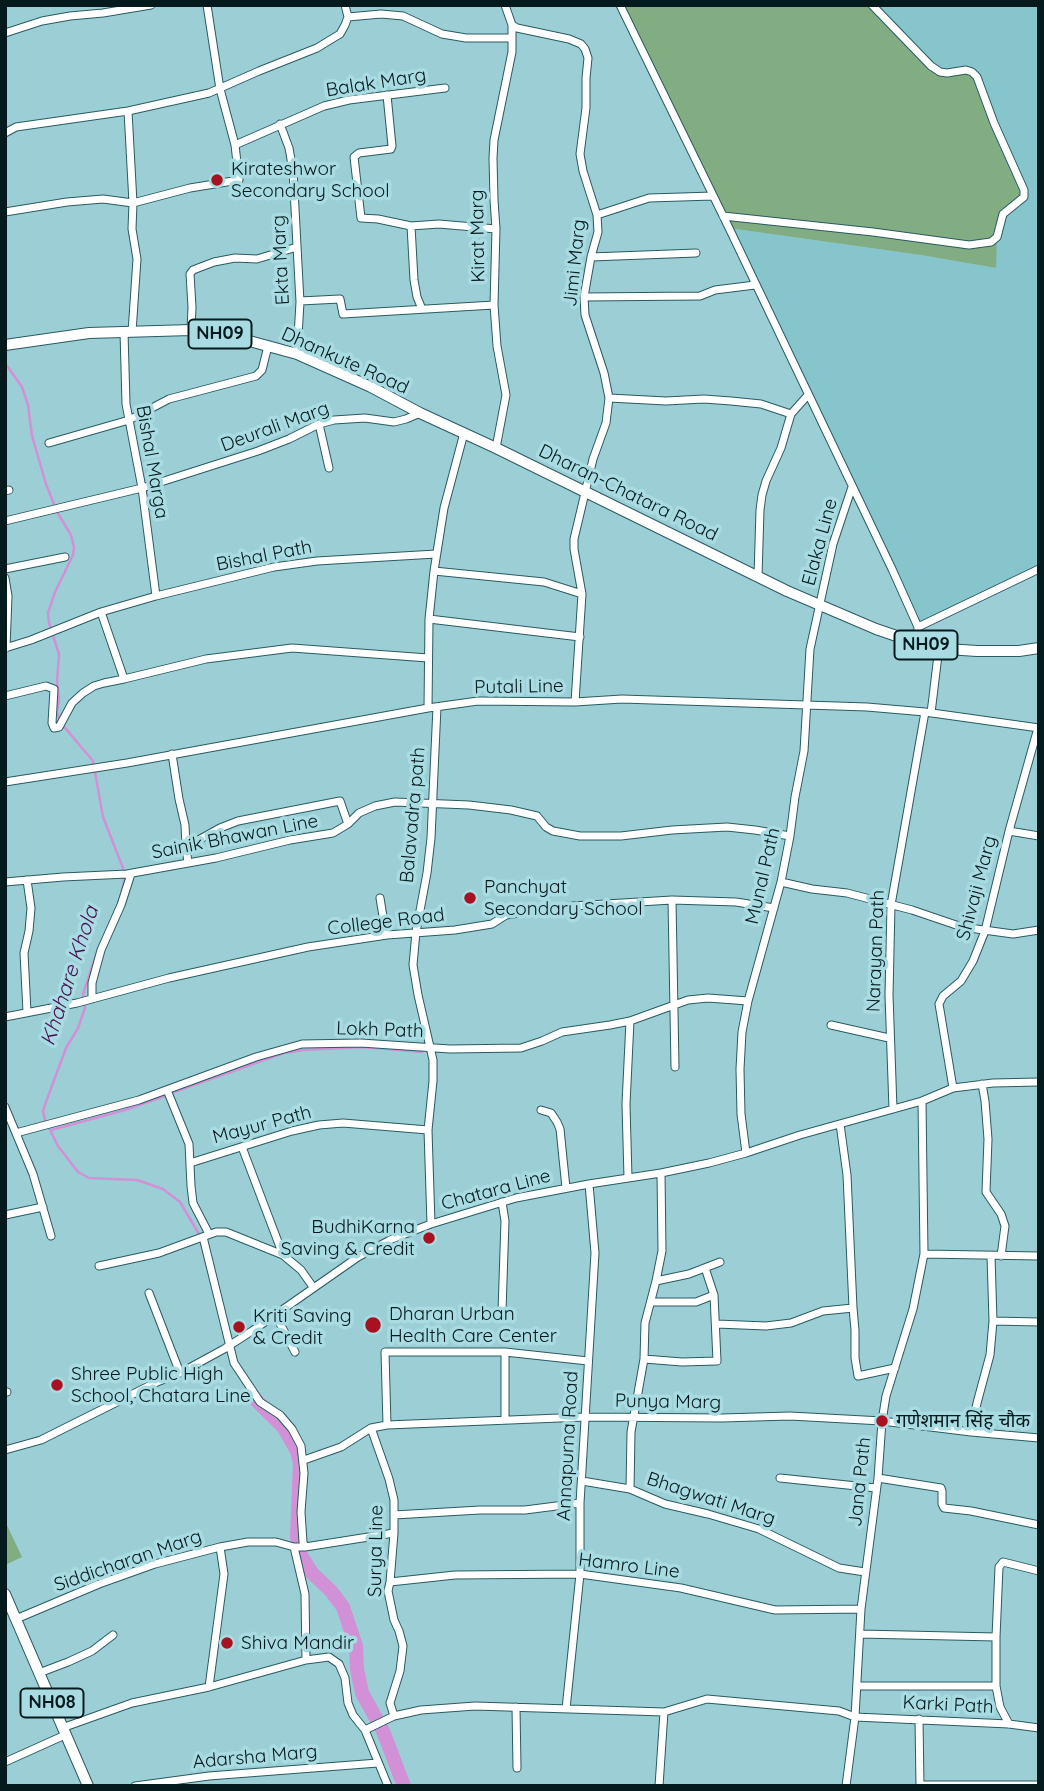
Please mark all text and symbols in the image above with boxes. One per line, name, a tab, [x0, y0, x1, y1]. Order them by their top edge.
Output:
street label: Balak Marg	[324, 64, 428, 102]
place label: Kirateshwor Secondary School	[231, 158, 390, 202]
marker: Kirateshwor Secondary School	[209, 172, 225, 188]
street label: Kirat Marg	[466, 189, 490, 283]
street label: Ekta Marg	[267, 214, 295, 306]
street label: Jimi Marg	[559, 218, 591, 308]
road number: NH09	[188, 320, 252, 348]
street label: Dhankute Road	[278, 323, 412, 399]
street label: Deurali Marg	[218, 397, 332, 457]
street label: Bishal Marga	[131, 404, 173, 520]
street label: Dharan-Chatara Road	[535, 440, 721, 546]
street label: Elaka Line	[797, 496, 843, 588]
street label: Bishal Path	[214, 536, 314, 576]
road number: NH09	[894, 630, 958, 660]
street label: Putali Line	[474, 675, 564, 699]
street label: Balavadra path	[396, 746, 430, 884]
street label: Sainik Bhawan Line	[150, 810, 320, 864]
street label: Munal Path	[741, 825, 785, 927]
street label: Shivaji Marg	[952, 833, 1002, 943]
place label: Panchyat Secondary School	[484, 876, 643, 920]
street label: Narayan Path	[862, 889, 890, 1013]
marker: Panchyat Secondary School	[462, 890, 478, 906]
water label: Khahare Khola	[36, 903, 104, 1049]
street label: College Road	[326, 904, 446, 940]
street label: Lokh Path	[336, 1017, 424, 1043]
street label: Mayur Path	[210, 1101, 314, 1149]
street label: Chatara Line	[439, 1164, 553, 1216]
place label: BudhiKarna Saving & Credit	[281, 1216, 415, 1260]
marker: BudhiKarna Saving & Credit	[421, 1230, 437, 1246]
place label: Dharan Urban Health Care Center	[389, 1303, 557, 1347]
place label: Kriti Saving & Credit	[253, 1305, 352, 1349]
marker: Dharan Urban Health Care Center	[363, 1315, 383, 1335]
marker: Kriti Saving & Credit	[231, 1319, 247, 1335]
place label: Shree Public High School, Chatara Line	[71, 1363, 251, 1407]
street label: Annapurna Road	[553, 1370, 583, 1522]
marker: Shree Public High School, Chatara Line	[49, 1377, 65, 1393]
street label: Punya Marg	[615, 1390, 721, 1414]
place label: गणेशमान सिंह चौक	[896, 1410, 1030, 1432]
marker: गणेशमान सिंह चौक	[874, 1413, 890, 1429]
street label: Jana Path	[844, 1436, 876, 1528]
street label: Bhagwati Marg	[644, 1467, 778, 1531]
street label: Surya Line	[364, 1505, 388, 1597]
street label: Siddicharan Marg	[51, 1525, 205, 1597]
street label: Hamro Line	[577, 1548, 681, 1584]
place label: Shiva Mandir	[241, 1632, 354, 1654]
marker: Shiva Mandir	[219, 1635, 235, 1651]
road number: NH08	[20, 1688, 84, 1718]
street label: Karki Path	[902, 1691, 994, 1719]
street label: Adarsha Marg	[192, 1740, 318, 1774]

